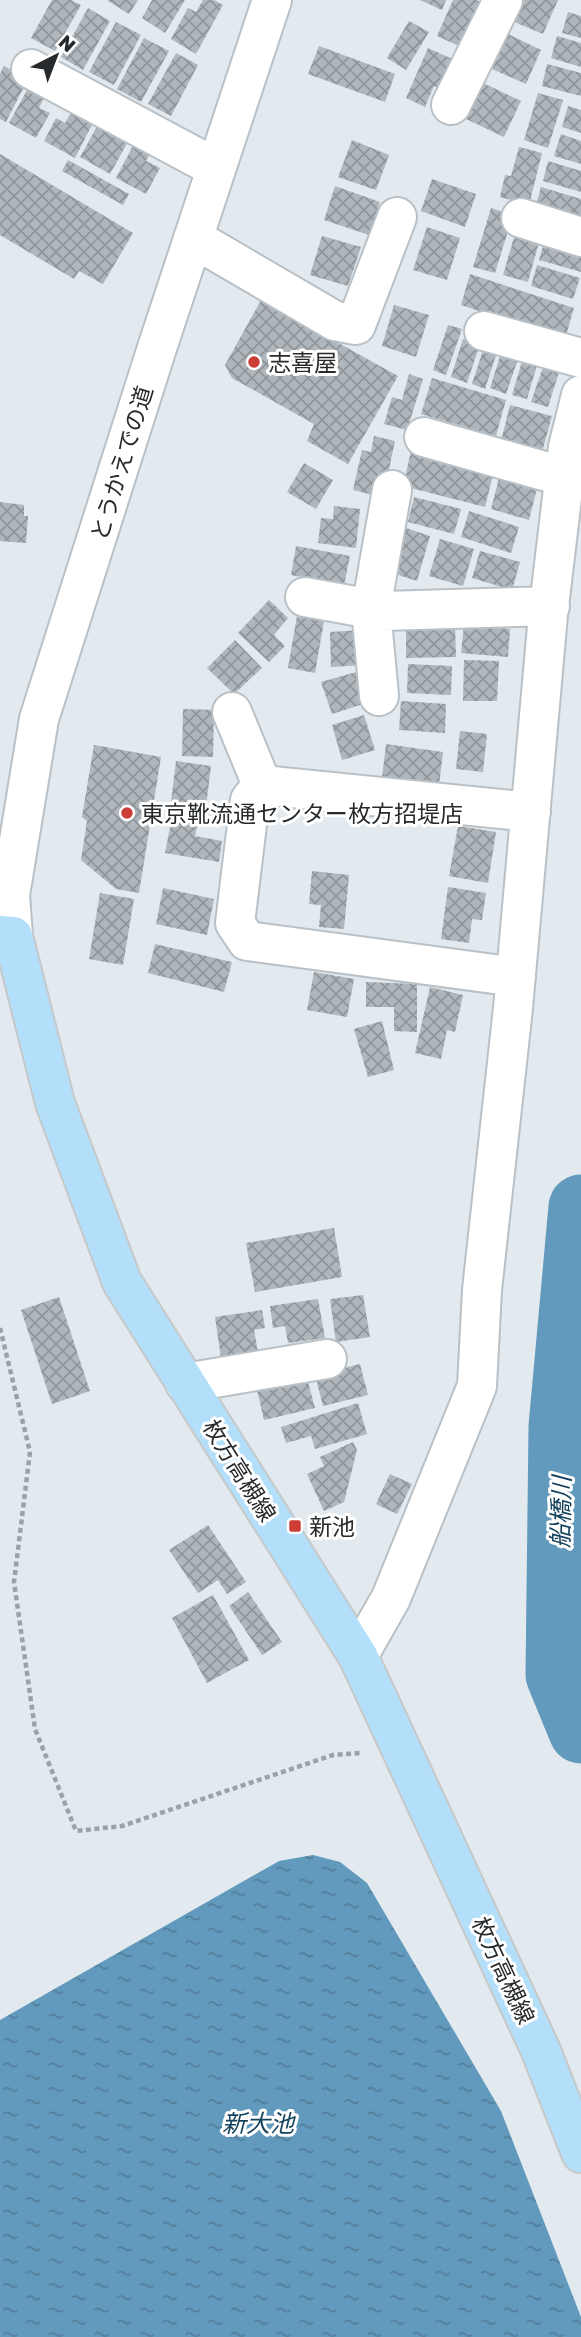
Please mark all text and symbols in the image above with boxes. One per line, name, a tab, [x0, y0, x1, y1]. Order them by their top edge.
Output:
north arrow	[21, 21, 91, 91]
text: N	[55, 30, 81, 56]
place label: 志喜屋	[268, 348, 337, 376]
marker: 志喜屋	[246, 354, 262, 370]
street label: とうかえでの道	[84, 382, 158, 544]
place label: 東京靴流通センター枚方招堤店	[141, 799, 463, 827]
marker: 東京靴流通センター枚方招堤店	[119, 805, 135, 821]
street label: 枚方高槻線	[198, 1414, 282, 1526]
water label: 船橋川	[545, 1473, 575, 1548]
place label: 新池	[309, 1512, 355, 1540]
marker: 新池	[287, 1518, 303, 1534]
street label: 枚方高槻線	[467, 1912, 541, 2028]
water label: 新大池	[222, 2108, 296, 2137]

